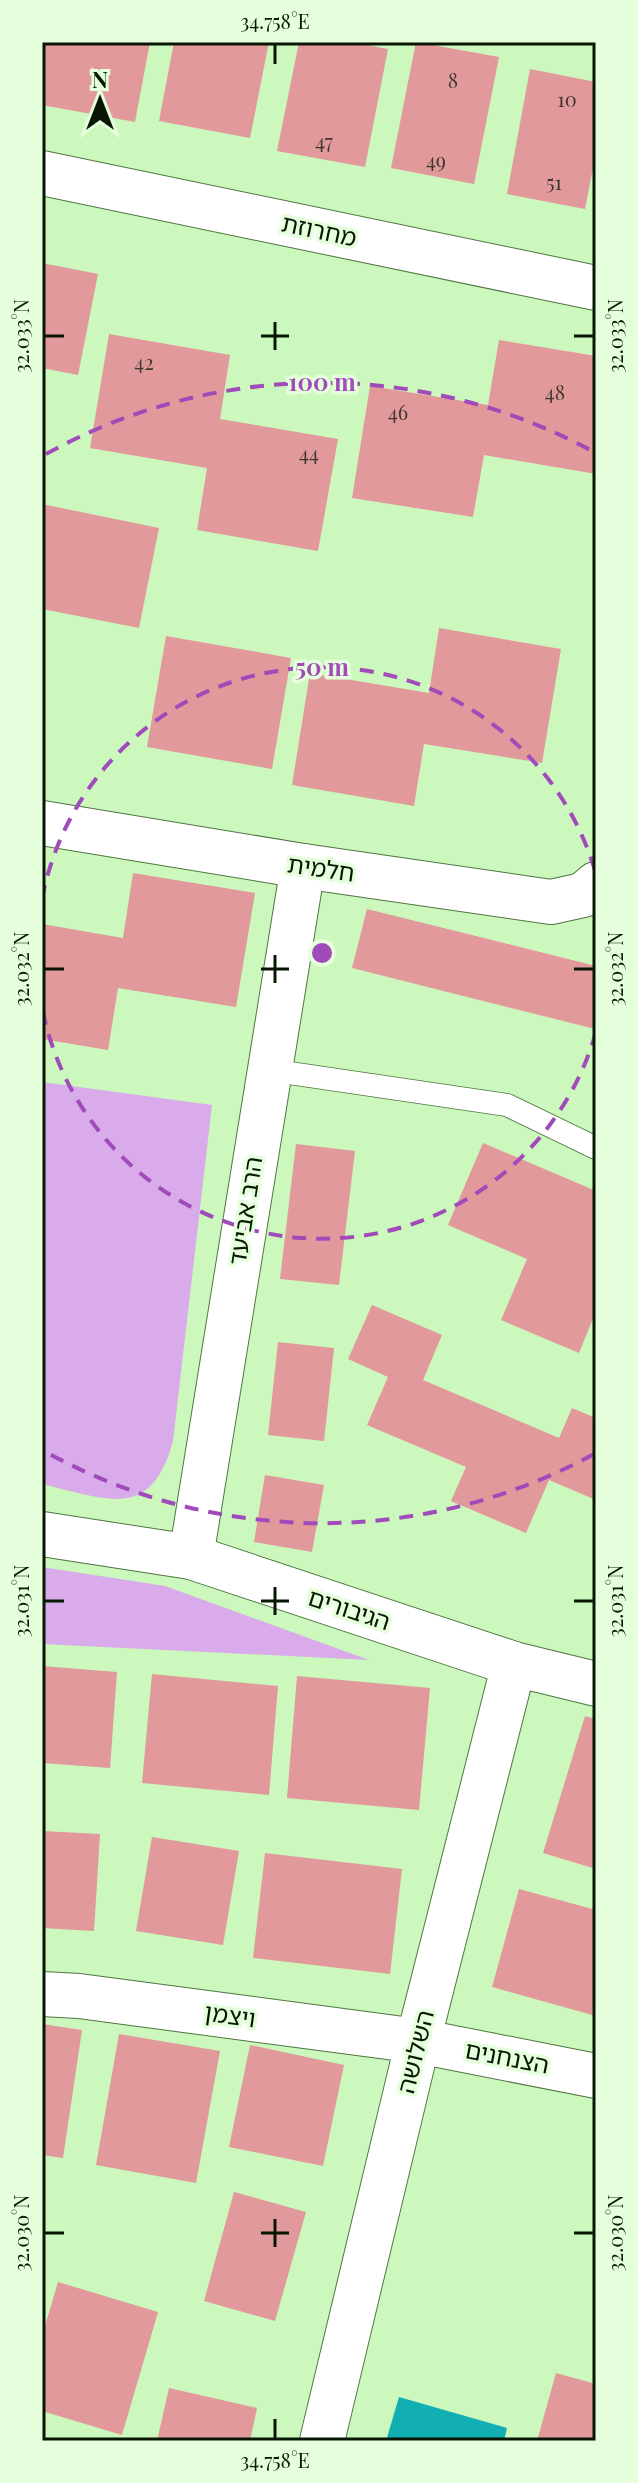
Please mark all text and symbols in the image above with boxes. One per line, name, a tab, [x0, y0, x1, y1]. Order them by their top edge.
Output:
text: 34.758°E	[240, 7, 310, 34]
north arrow	[60, 60, 140, 140]
text: N	[92, 64, 108, 94]
house number: 8	[448, 66, 458, 93]
house number: 10	[557, 85, 577, 112]
house number: 47	[315, 127, 333, 154]
house number: 49	[426, 146, 446, 173]
house number: 51	[546, 168, 562, 195]
street label: מחרוזת	[279, 206, 360, 253]
text: 32.033°N	[7, 299, 34, 373]
text: 32.033°N	[601, 299, 628, 373]
house number: 42	[134, 348, 154, 375]
text: 100 m	[288, 365, 356, 397]
house number: 48	[545, 378, 565, 405]
house number: 46	[388, 398, 408, 425]
house number: 44	[299, 439, 319, 466]
text: 50 m	[295, 650, 349, 682]
street label: חלמית	[286, 846, 357, 888]
text: 32.032°N	[7, 932, 34, 1006]
text: 32.032°N	[601, 932, 628, 1006]
centre of rings	[308, 939, 336, 967]
street label: הרב אביעד	[220, 1154, 268, 1267]
text: 32.031°N	[7, 1565, 34, 1637]
text: 32.031°N	[601, 1565, 628, 1637]
street label: הגיבורים	[304, 1580, 395, 1636]
street label: ויצמן	[203, 1995, 258, 2033]
street label: השלושה	[388, 2006, 440, 2097]
street label: הצנחנים	[463, 2032, 552, 2080]
text: 32.030°N	[7, 2195, 34, 2271]
text: 32.030°N	[601, 2195, 628, 2271]
text: 34.758°E	[240, 2446, 310, 2473]

